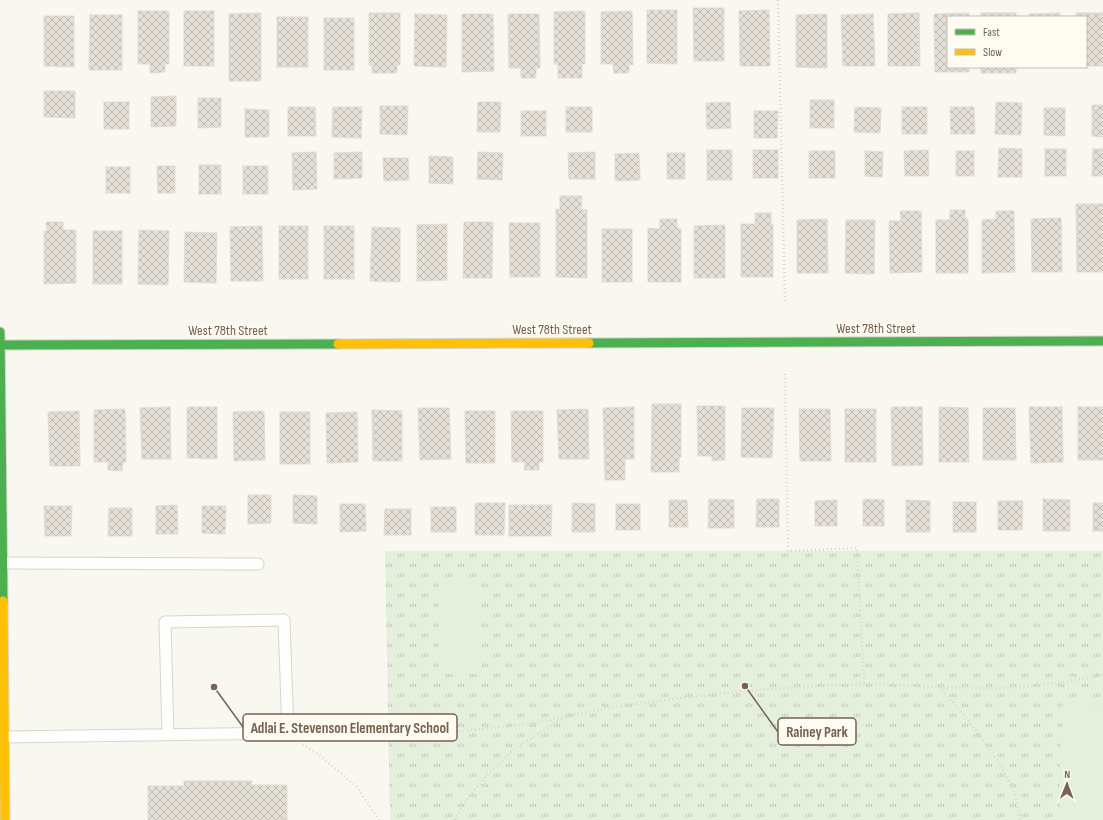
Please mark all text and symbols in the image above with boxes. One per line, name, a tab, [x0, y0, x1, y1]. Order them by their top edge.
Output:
legend	[947, 16, 1087, 68]
text: Fast	[983, 25, 1000, 40]
text: Slow	[983, 45, 1002, 60]
street label: West 78th Street	[836, 320, 916, 337]
street label: West 78th Street	[512, 321, 592, 338]
street label: West 78th Street	[188, 322, 268, 339]
callout: Adlai E. Stevenson Elementary School	[243, 714, 457, 741]
callout: Rainey Park	[778, 718, 856, 745]
text: Adlai E. Stevenson Elementary School	[250, 719, 449, 738]
text: Rainey Park	[786, 723, 848, 742]
north arrow	[1047, 764, 1087, 804]
text: N	[1064, 768, 1070, 781]

